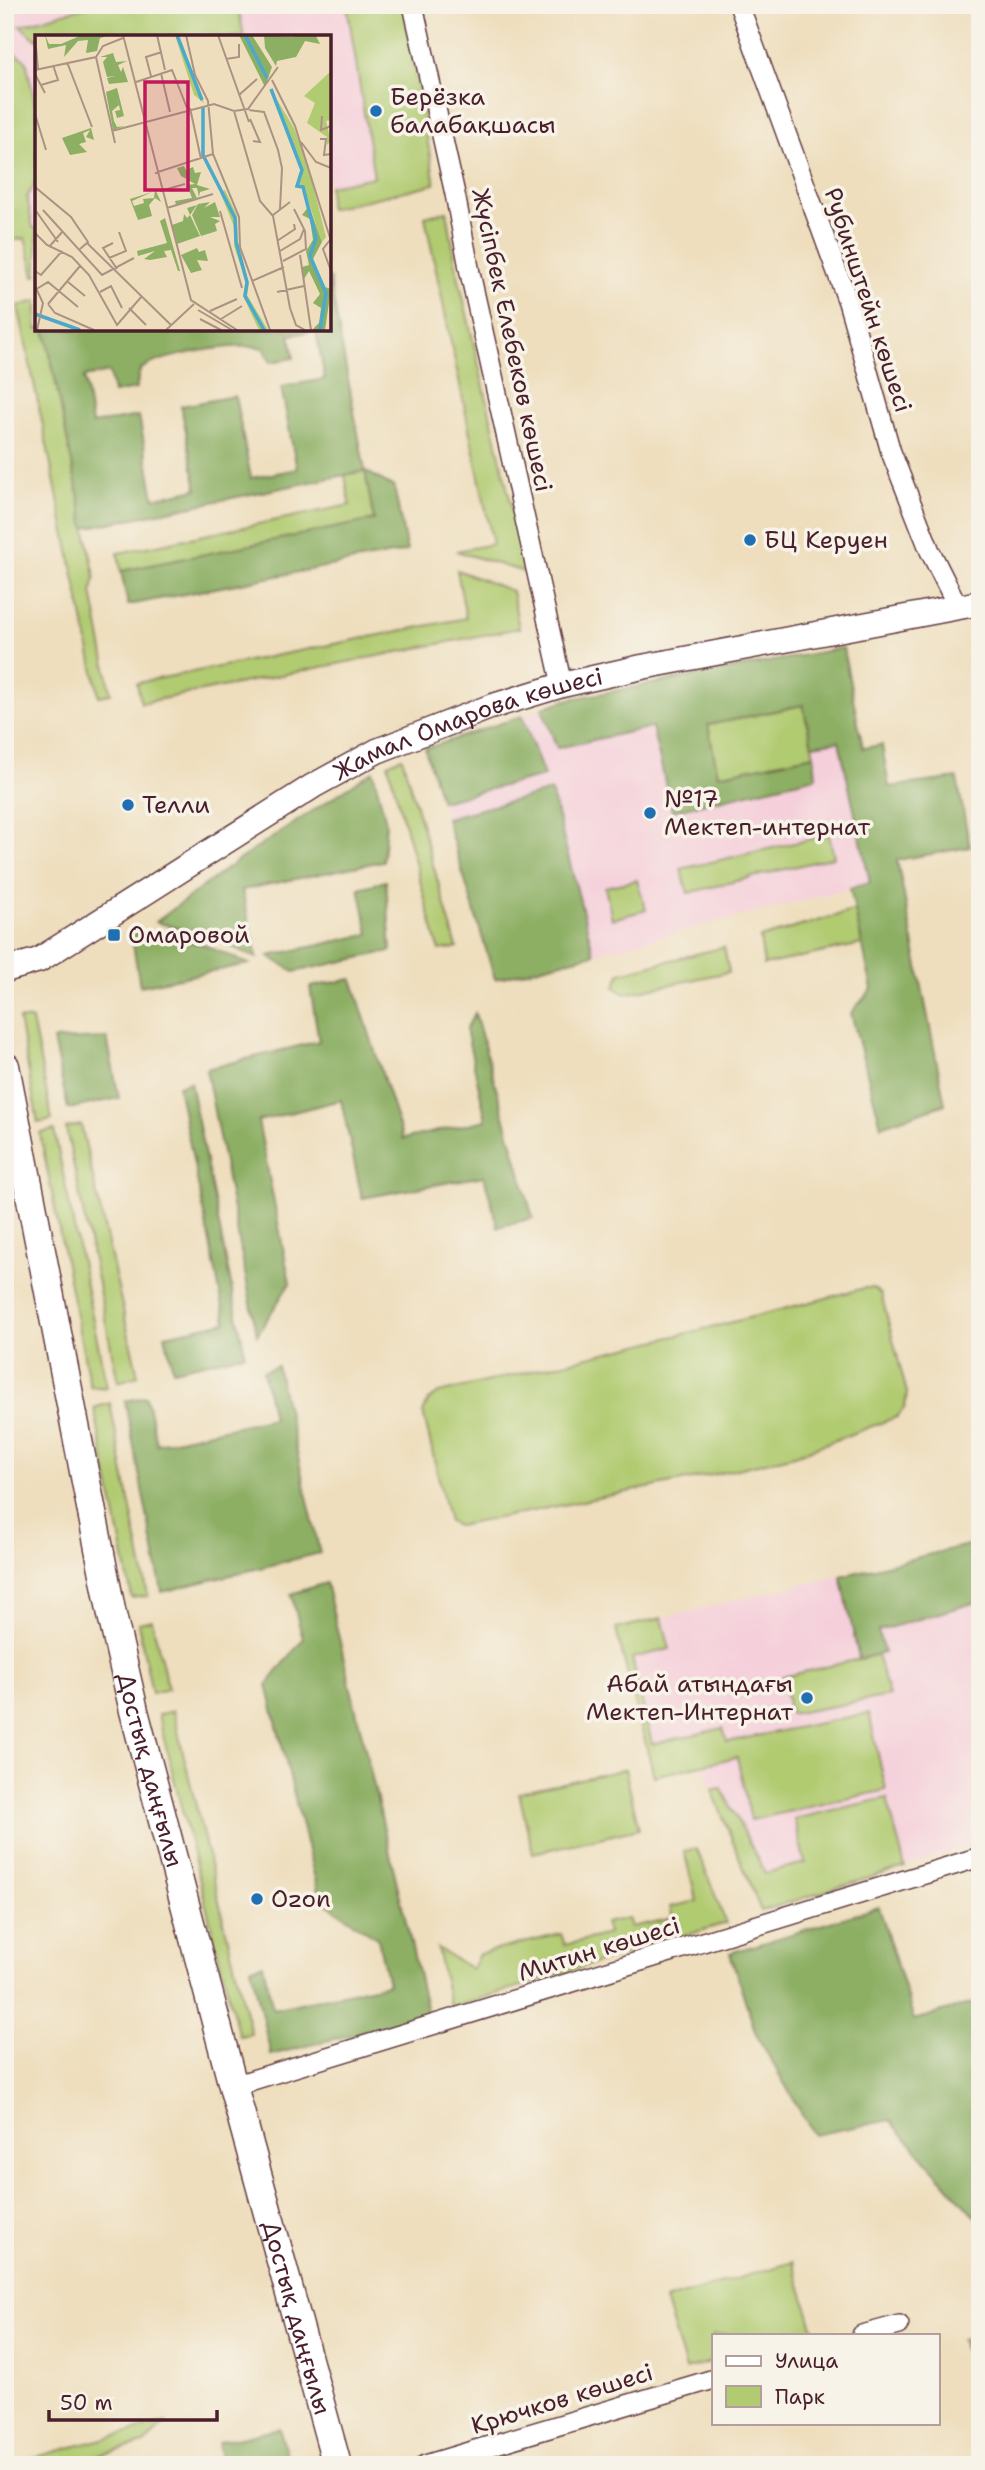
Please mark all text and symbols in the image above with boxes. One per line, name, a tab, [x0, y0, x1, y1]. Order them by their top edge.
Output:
inset map	[35, 35, 331, 331]
place label: Берёзка балабақшасы	[390, 81, 556, 141]
marker: Берёзка балабақшасы	[368, 103, 384, 119]
street label: Рубинштейн көшесі	[817, 184, 919, 416]
street label: Жүсіпбек Елебеков көшесі	[464, 185, 560, 495]
place label: БЦ Керуен	[764, 524, 888, 556]
marker: БЦ Керуен	[742, 532, 758, 548]
street label: Жамал Омарова көшесі	[327, 660, 606, 788]
place label: №17 Мектеп-интернат	[664, 783, 871, 843]
place label: Телли	[142, 789, 210, 821]
marker: Телли	[120, 797, 136, 813]
marker: №17 Мектеп-интернат	[642, 805, 658, 821]
place label: Омаровой	[128, 919, 250, 951]
marker: Омаровой	[106, 927, 122, 943]
place label: Абай атындағы Мектеп-Интернат	[586, 1668, 794, 1728]
street label: Достық даңғылы	[110, 1670, 191, 1871]
marker: Абай атындағы Мектеп-Интернат	[799, 1690, 815, 1706]
place label: Ozon	[271, 1883, 331, 1915]
marker: Ozon	[249, 1891, 265, 1907]
street label: Митин көшесі	[514, 1909, 684, 1989]
street label: Достық даңғылы	[255, 2217, 338, 2418]
legend	[712, 2334, 940, 2424]
text: Улица	[775, 2347, 838, 2375]
street label: Крючков көшесі	[467, 2356, 657, 2442]
scale bar	[49, 2379, 217, 2423]
text: Парк	[775, 2383, 825, 2411]
text: 50 m	[60, 2389, 113, 2417]

